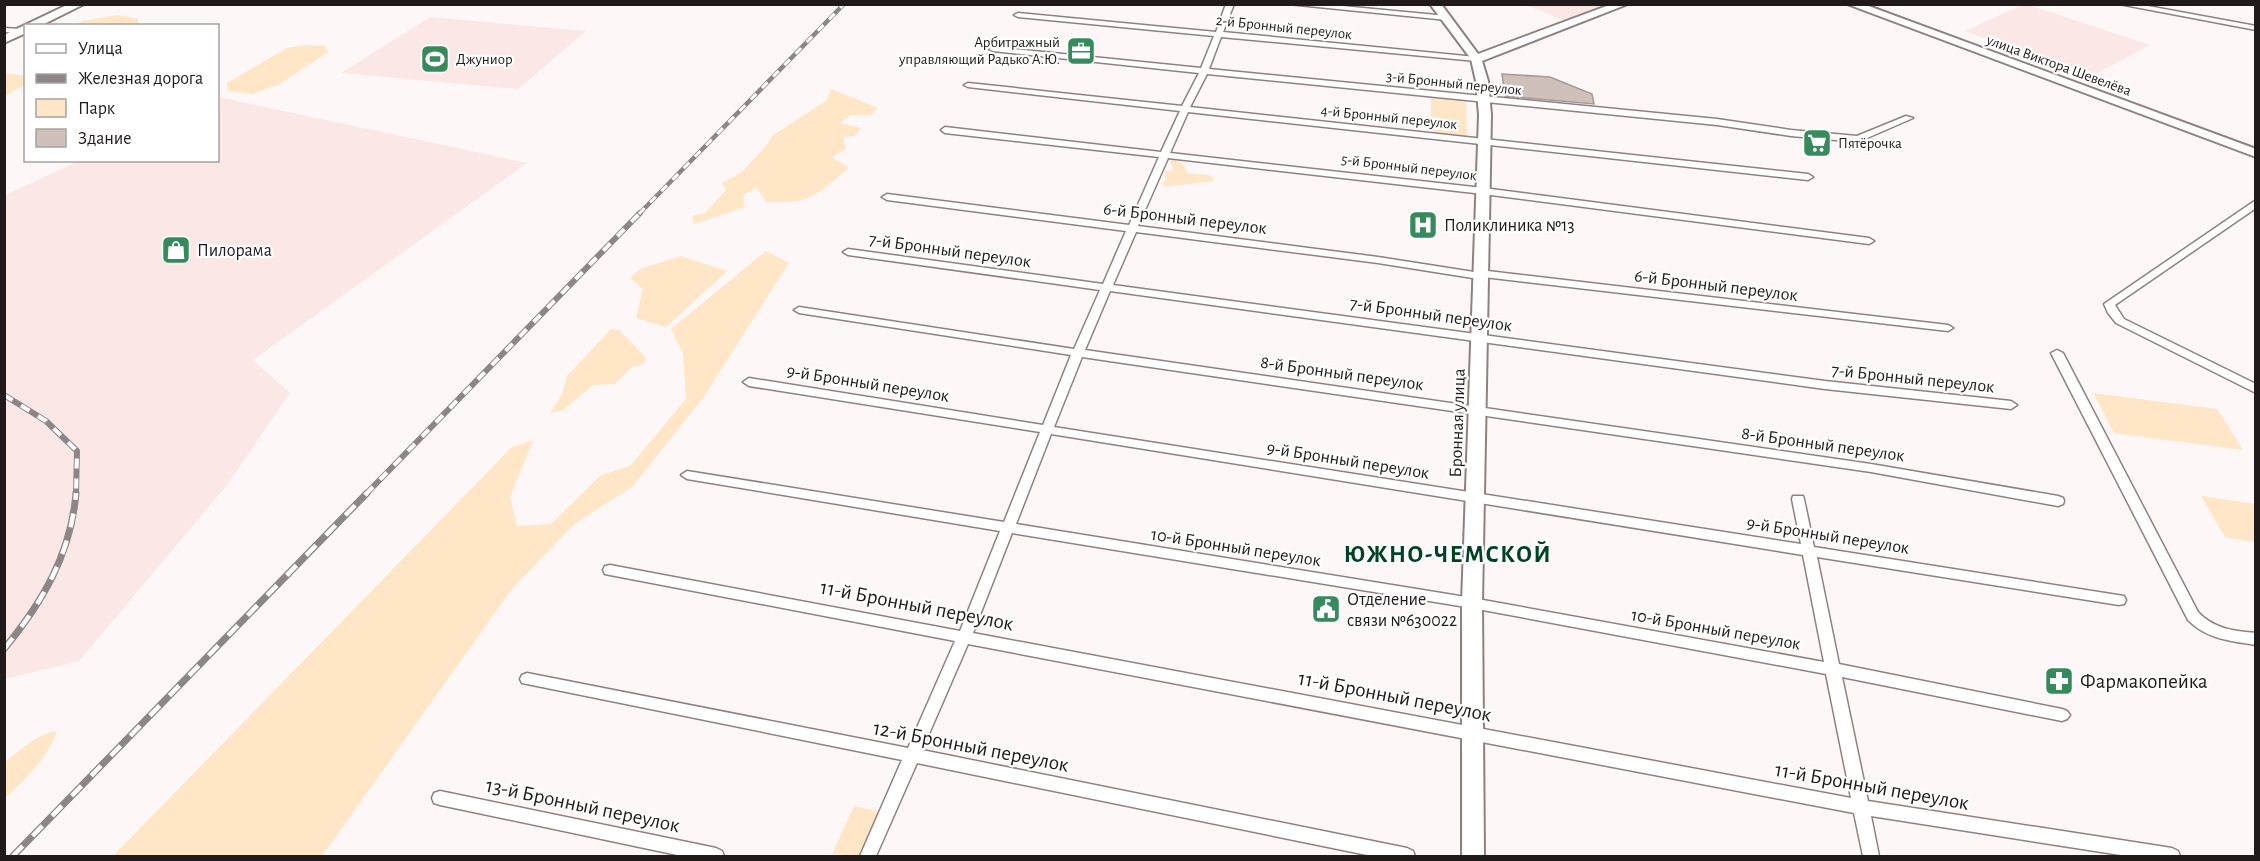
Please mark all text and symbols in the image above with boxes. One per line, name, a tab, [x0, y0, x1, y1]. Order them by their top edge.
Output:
street label: 2-й Бронный переулок	[1215, 13, 1353, 42]
legend	[24, 24, 219, 162]
street label: улица Виктора Шевелёва	[1984, 32, 2133, 99]
place label: Арбитражный управляющий Радько А.Ю.	[898, 35, 1060, 67]
office icon: Арбитражный управляющий Радько А.Ю.	[1065, 35, 1097, 67]
text: Улица	[78, 40, 123, 58]
sports icon: Джуниор	[419, 43, 451, 75]
place label: Джуниор	[456, 52, 513, 67]
street label: 3-й Бронный переулок	[1385, 69, 1523, 98]
text: Железная дорога	[78, 70, 203, 88]
text: Парк	[78, 100, 116, 118]
street label: 4-й Бронный переулок	[1320, 103, 1458, 132]
supermarket icon: Пятёрочка	[1801, 127, 1833, 159]
text: Здание	[78, 130, 132, 148]
place label: Пятёрочка	[1838, 136, 1902, 151]
street label: 5-й Бронный переулок	[1340, 152, 1478, 183]
street label: 6-й Бронный переулок	[1102, 200, 1268, 238]
hospital icon: Поликлиника №13	[1407, 209, 1439, 241]
place label: Поликлиника №13	[1444, 217, 1575, 235]
street label: 7-й Бронный переулок	[868, 231, 1033, 271]
shop icon: Пилорама	[160, 234, 192, 266]
place label: Пилорама	[197, 242, 272, 260]
street label: 6-й Бронный переулок	[1633, 267, 1799, 305]
street label: 7-й Бронный переулок	[1349, 295, 1514, 335]
street label: 8-й Бронный переулок	[1259, 354, 1425, 394]
street label: 9-й Бронный переулок	[785, 362, 951, 406]
street label: 7-й Бронный переулок	[1831, 362, 1996, 397]
street label: Бронная улица	[1447, 368, 1469, 478]
street label: 8-й Бронный переулок	[1740, 425, 1906, 465]
street label: 9-й Бронный переулок	[1265, 439, 1431, 483]
street label: 9-й Бронный переулок	[1745, 514, 1911, 558]
street label: 10-й Бронный переулок	[1150, 526, 1323, 570]
district label: ЮЖНО-ЧЕМСКОЙ	[1344, 541, 1552, 567]
street label: 11-й Бронный переулок	[819, 576, 1016, 635]
place label: Отделение связи №630022	[1347, 591, 1457, 630]
public building icon: Отделение связи №630022	[1310, 593, 1342, 625]
street label: 10-й Бронный переулок	[1630, 606, 1803, 654]
pharmacy icon: Фармакопейка	[2043, 665, 2075, 697]
street label: 11-й Бронный переулок	[1297, 667, 1494, 726]
place label: Фармакопейка	[2080, 671, 2208, 692]
street label: 12-й Бронный переулок	[871, 717, 1071, 776]
street label: 11-й Бронный переулок	[1773, 759, 1971, 814]
street label: 13-й Бронный переулок	[484, 775, 682, 836]

